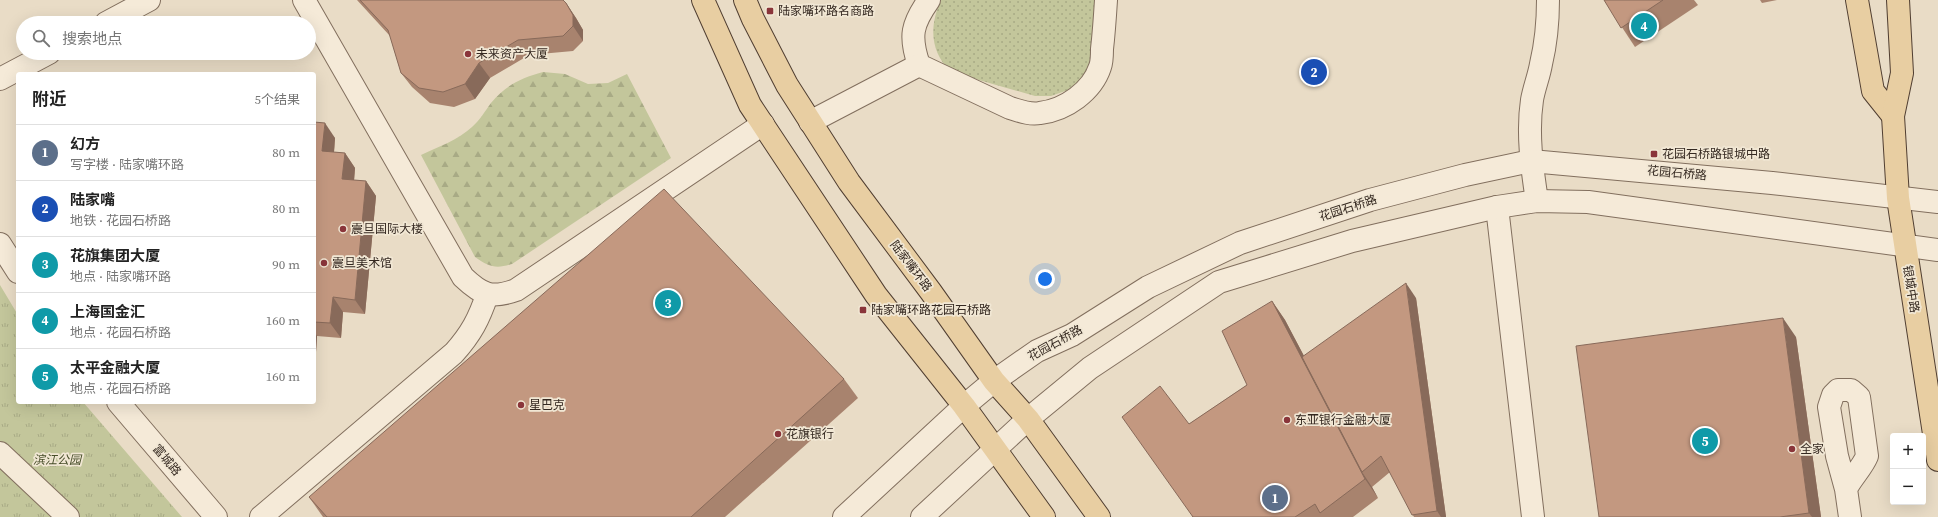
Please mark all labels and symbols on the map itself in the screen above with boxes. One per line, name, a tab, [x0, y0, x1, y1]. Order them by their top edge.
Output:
place label: 陆家嘴环路名商路	[778, 3, 874, 19]
marker: 陆家嘴环路名商路	[765, 6, 775, 16]
pin: 4	[1631, 11, 1657, 41]
place label: 未来资产大厦	[476, 46, 548, 62]
marker: 未来资产大厦	[463, 49, 473, 59]
pin: 2	[1301, 57, 1327, 87]
place label: 花园石桥路银城中路	[1662, 146, 1770, 162]
marker: 花园石桥路银城中路	[1649, 149, 1659, 159]
street label: 花园石桥路	[1646, 162, 1708, 184]
street label: 花园石桥路	[1317, 191, 1379, 225]
place label: 震旦国际大楼	[351, 221, 423, 237]
marker: 震旦国际大楼	[338, 224, 348, 234]
street label: 陆家嘴环路	[887, 237, 935, 295]
place label: 震旦美术馆	[332, 255, 392, 271]
marker: 震旦美术馆	[319, 258, 329, 268]
street label: 银城中路	[1899, 264, 1923, 314]
your location	[1035, 269, 1055, 289]
pin: 3	[655, 288, 681, 318]
place label: 陆家嘴环路花园石桥路	[871, 302, 991, 318]
marker: 陆家嘴环路花园石桥路	[858, 305, 868, 315]
street label: 花园石桥路	[1025, 321, 1085, 365]
place label: 星巴克	[529, 397, 565, 413]
marker: 星巴克	[516, 400, 526, 410]
place label: 东亚银行金融大厦	[1295, 412, 1391, 428]
marker: 东亚银行金融大厦	[1282, 415, 1292, 425]
place label: 花旗银行	[786, 426, 834, 442]
pin: 5	[1692, 426, 1718, 456]
marker: 花旗银行	[773, 429, 783, 439]
street label: 富城路	[149, 441, 185, 479]
place label: 全家	[1800, 441, 1824, 457]
marker: 全家	[1787, 444, 1797, 454]
park label: 滨江公园	[33, 452, 83, 468]
pin: 1	[1262, 483, 1288, 513]

